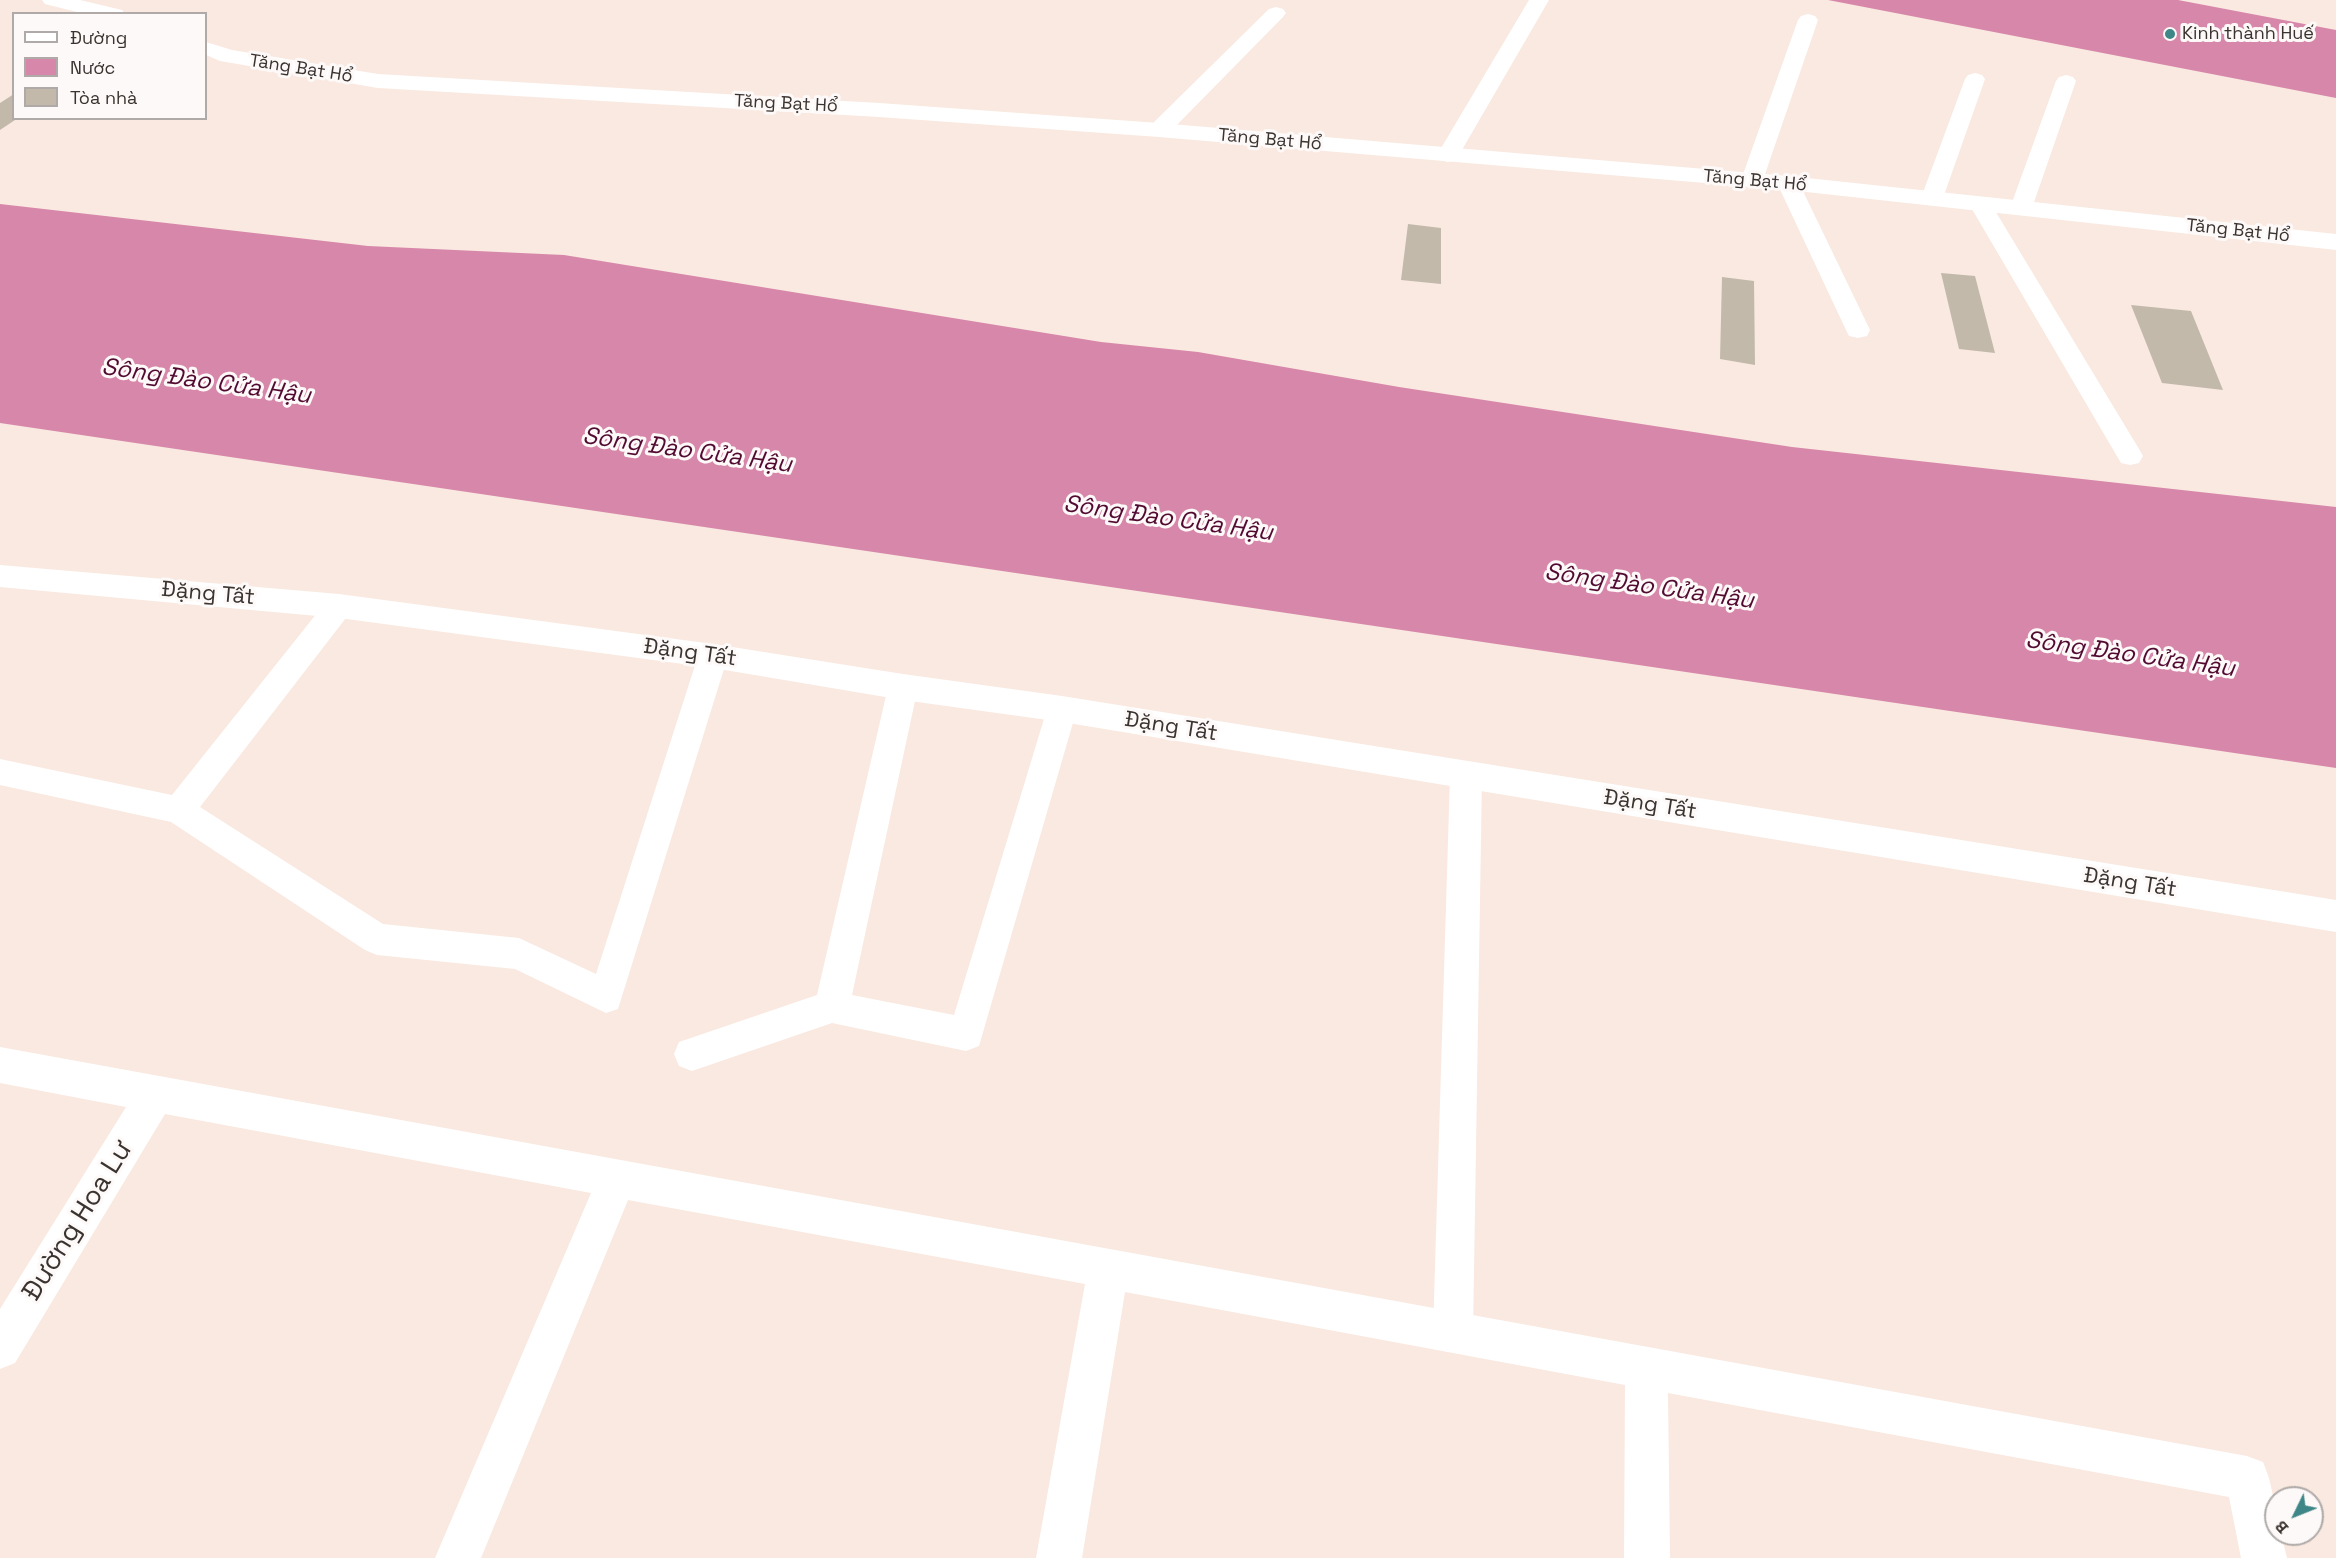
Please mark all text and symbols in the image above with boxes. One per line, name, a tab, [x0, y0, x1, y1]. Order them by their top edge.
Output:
legend	[12, 12, 207, 120]
place label: Kinh thành Huế	[2182, 23, 2314, 45]
text: Đường	[70, 26, 127, 49]
marker: Kinh thành Huế	[2163, 27, 2177, 41]
street label: Tăng Bạt Hổ	[248, 50, 354, 88]
text: Nước	[70, 56, 115, 79]
text: Tòa nhà	[70, 86, 137, 109]
street label: Tăng Bạt Hổ	[733, 90, 839, 118]
street label: Tăng Bạt Hổ	[1217, 125, 1323, 155]
street label: Tăng Bạt Hổ	[1702, 166, 1808, 196]
street label: Tăng Bạt Hổ	[2185, 215, 2291, 247]
water label: Sông Đào Cửa Hậu	[100, 353, 312, 411]
water label: Sông Đào Cửa Hậu	[581, 422, 793, 480]
water label: Sông Đào Cửa Hậu	[1062, 490, 1274, 548]
water label: Sông Đào Cửa Hậu	[1543, 558, 1755, 616]
street label: Đặng Tất	[160, 577, 256, 611]
water label: Sông Đào Cửa Hậu	[2024, 626, 2236, 684]
street label: Đặng Tất	[642, 633, 738, 673]
street label: Đặng Tất	[1123, 707, 1219, 747]
street label: Đặng Tất	[1602, 785, 1698, 825]
street label: Đặng Tất	[2082, 863, 2178, 903]
street label: Đường Hoa Lư	[16, 1135, 140, 1307]
north arrow	[2264, 1486, 2324, 1546]
text: B	[2271, 1516, 2293, 1538]

